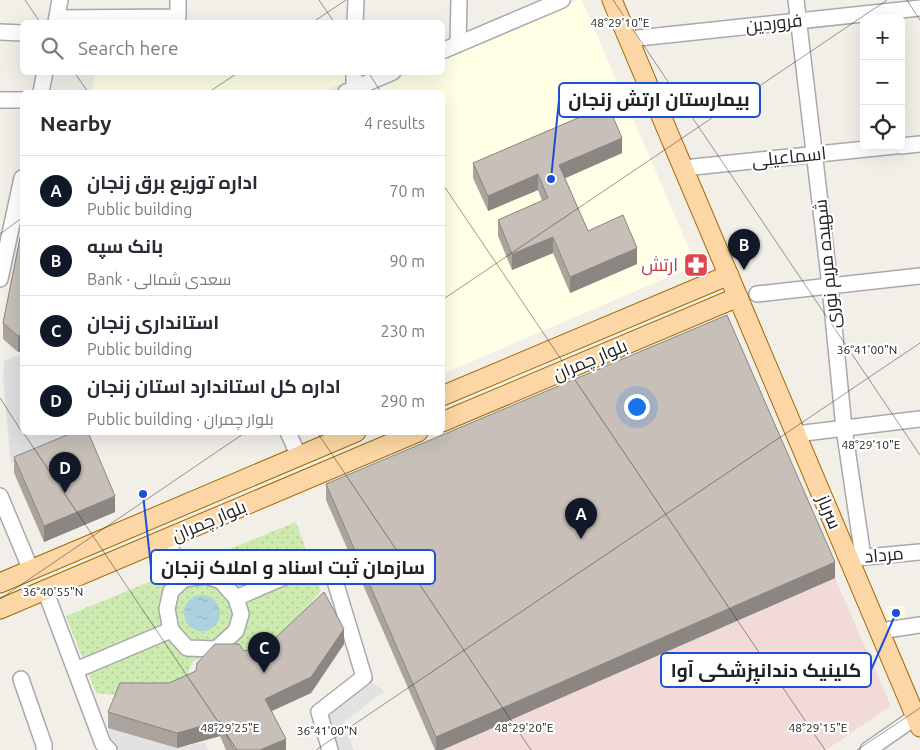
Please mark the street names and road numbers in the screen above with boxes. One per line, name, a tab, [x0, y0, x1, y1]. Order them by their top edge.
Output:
street label: فروردین	[745, 9, 803, 37]
street label: اسماعیلی	[751, 142, 827, 172]
street label: شهیده مریم نوری	[809, 198, 846, 330]
street label: بلوار چمران	[549, 334, 631, 386]
street label: سرباز	[812, 491, 846, 532]
street label: بلوار چمران	[168, 495, 250, 547]
street label: مرداد	[864, 542, 904, 568]

